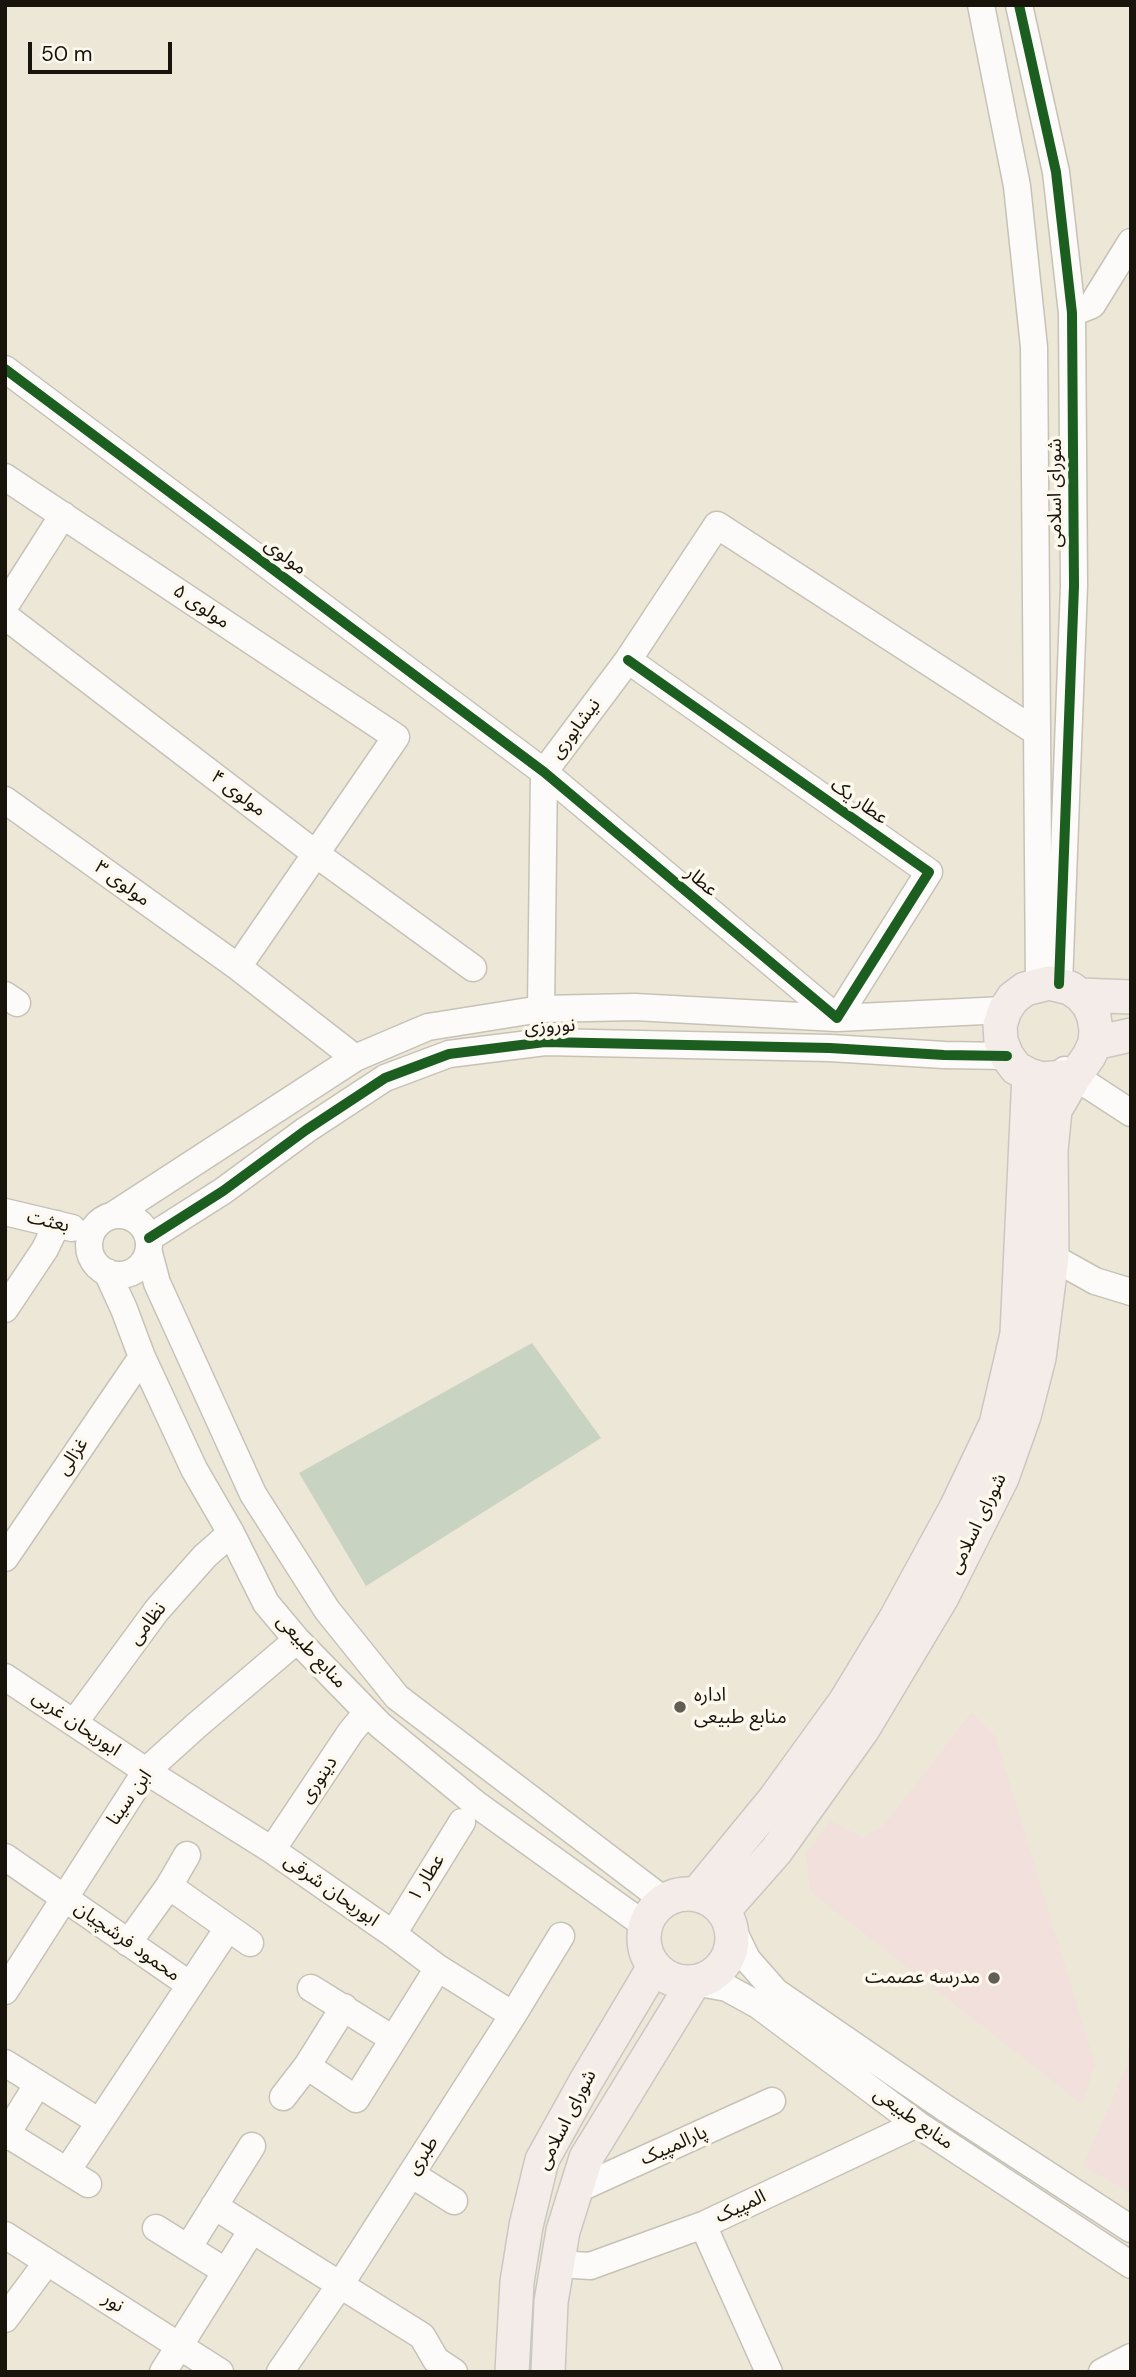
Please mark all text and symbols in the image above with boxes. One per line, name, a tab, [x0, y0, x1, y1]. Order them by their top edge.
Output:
scale bar	[32, 28, 175, 72]
text: 50 m	[41, 40, 92, 68]
street label: شورای اسلامی	[1045, 438, 1067, 548]
street label: مولوی	[259, 534, 311, 580]
street label: مولوی ۵	[168, 580, 234, 634]
street label: نیشابوری	[546, 694, 606, 764]
street label: مولوی ۴	[206, 766, 270, 822]
street label: عطار یک	[826, 774, 892, 830]
street label: مولوی ۳	[90, 856, 154, 912]
street label: عطار	[680, 862, 722, 902]
street label: نوروزی	[524, 1014, 576, 1040]
street label: بعثت	[25, 1206, 71, 1238]
street label: غزالی	[52, 1434, 94, 1480]
street label: شورای اسلامی	[944, 1470, 1012, 1578]
street label: نظامی	[124, 1598, 172, 1650]
street label: منابع طبیعی	[271, 1610, 351, 1694]
place label: اداره منابع طبیعی	[694, 1685, 787, 1729]
street label: ابوریحان غربی	[27, 1686, 125, 1762]
marker: اداره منابع طبیعی	[672, 1699, 688, 1715]
street label: دینوری	[295, 1752, 343, 1808]
street label: ابن سینا	[103, 1766, 157, 1830]
street label: ابوریحان شرقی	[279, 1850, 383, 1932]
street label: عطار ۱	[404, 1850, 450, 1906]
street label: محمود فرشچیان	[70, 1897, 184, 1987]
place label: مدرسه عصمت	[865, 1967, 980, 1989]
marker: مدرسه عصمت	[986, 1970, 1002, 1986]
street label: شورای اسلامی	[532, 2066, 602, 2174]
street label: منابع طبیعی	[869, 2083, 957, 2155]
street label: پارالمپیک	[637, 2121, 711, 2171]
street label: طبری	[402, 2132, 444, 2180]
street label: المپیک	[712, 2185, 770, 2229]
street label: نور	[98, 2288, 128, 2318]

